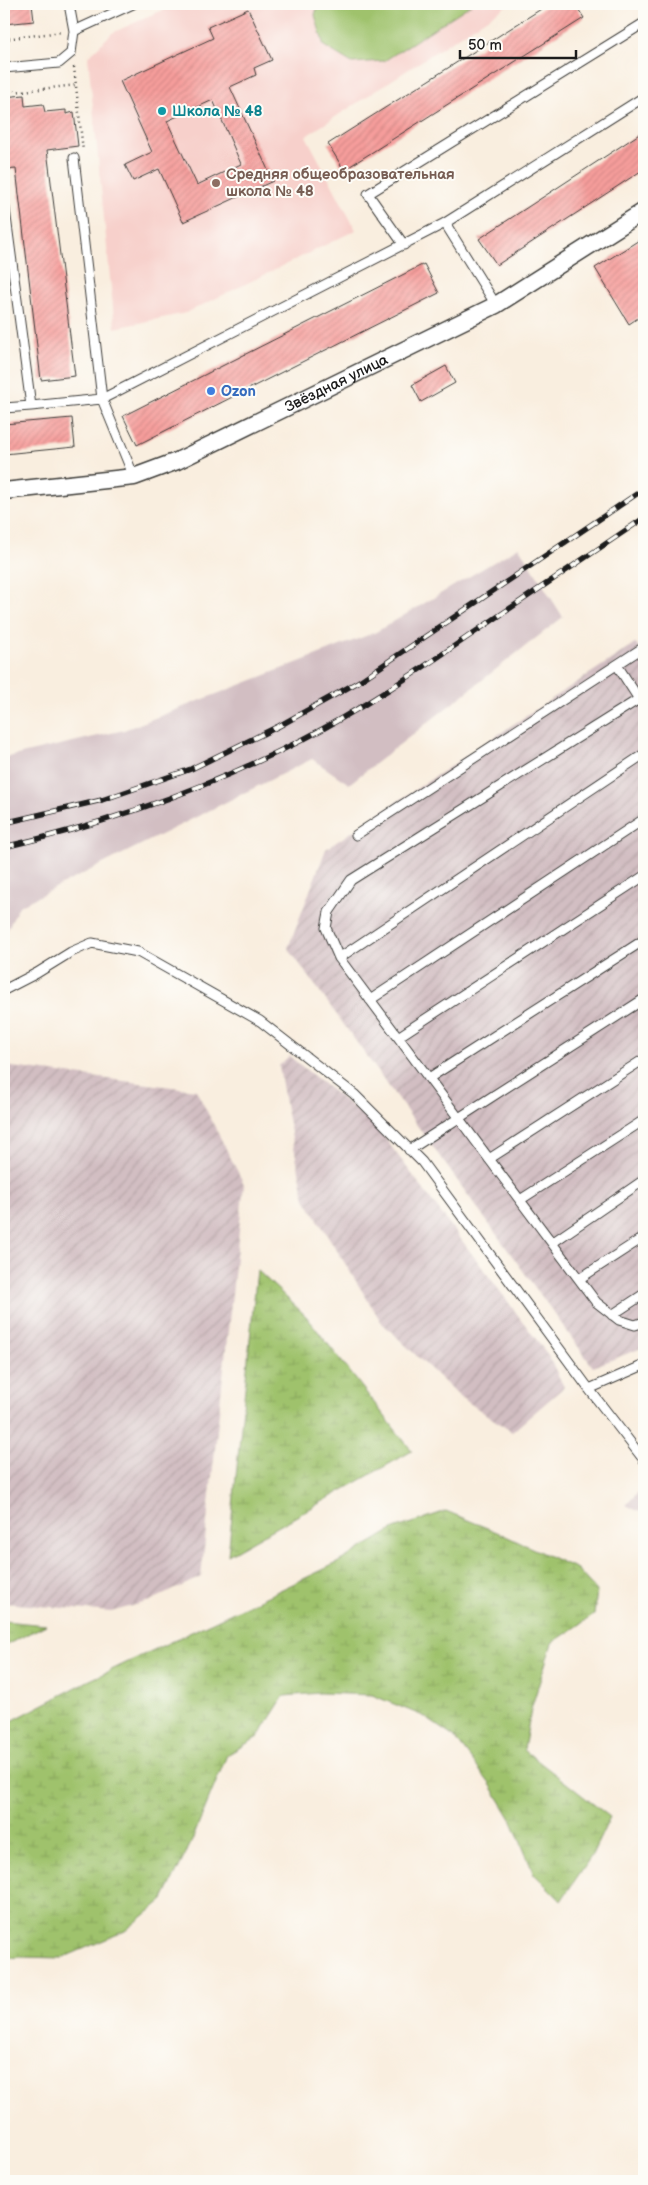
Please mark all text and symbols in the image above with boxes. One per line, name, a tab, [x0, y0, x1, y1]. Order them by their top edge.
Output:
scale bar	[460, 28, 577, 60]
text: 50 m	[468, 36, 502, 55]
place label: Школа № 48	[172, 102, 263, 121]
marker: Школа № 48	[156, 105, 168, 117]
place label: Средняя общеобразовательная школа № 48	[226, 165, 455, 201]
marker: Средняя общеобразовательная школа № 48	[210, 177, 222, 189]
street label: Звёздная улица	[282, 350, 391, 416]
place label: Ozon	[221, 382, 256, 401]
marker: Ozon	[205, 385, 217, 397]

